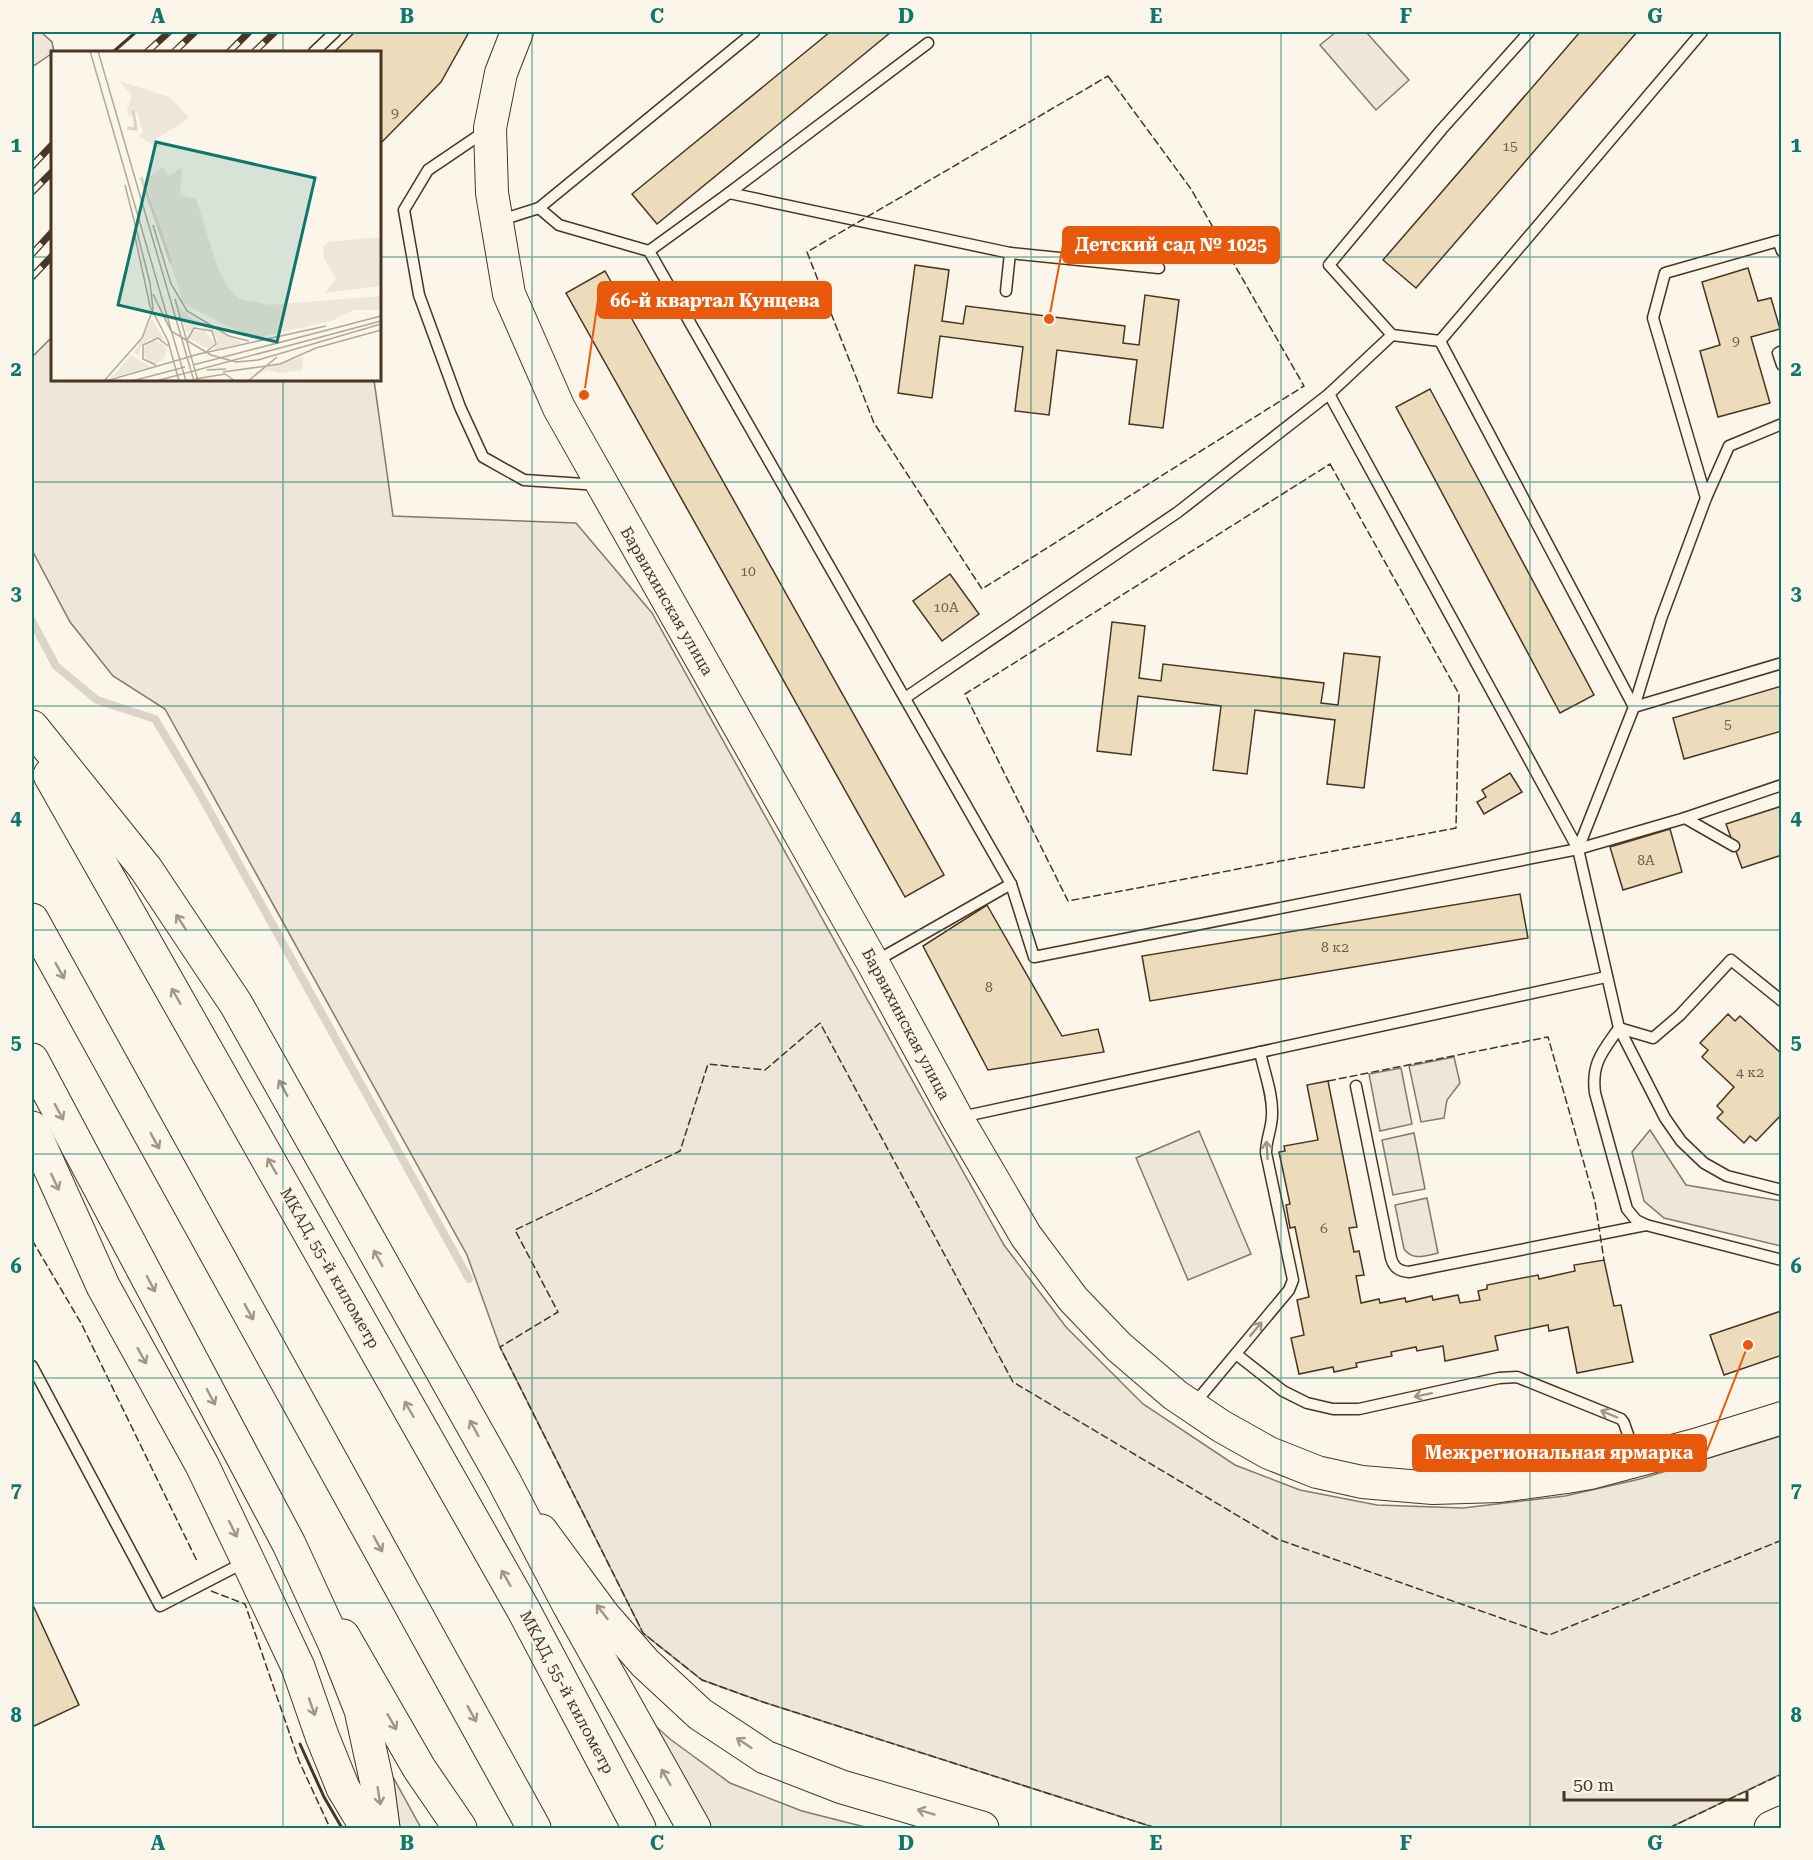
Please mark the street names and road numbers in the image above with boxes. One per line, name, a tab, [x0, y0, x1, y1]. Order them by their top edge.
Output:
street label: Барвихинская улица	[617, 523, 718, 679]
street label: Барвихинская улица	[858, 945, 954, 1103]
street label: МКАД, 55-й километр	[276, 1184, 384, 1352]
street label: МКАД, 55-й километр	[516, 1607, 618, 1777]

